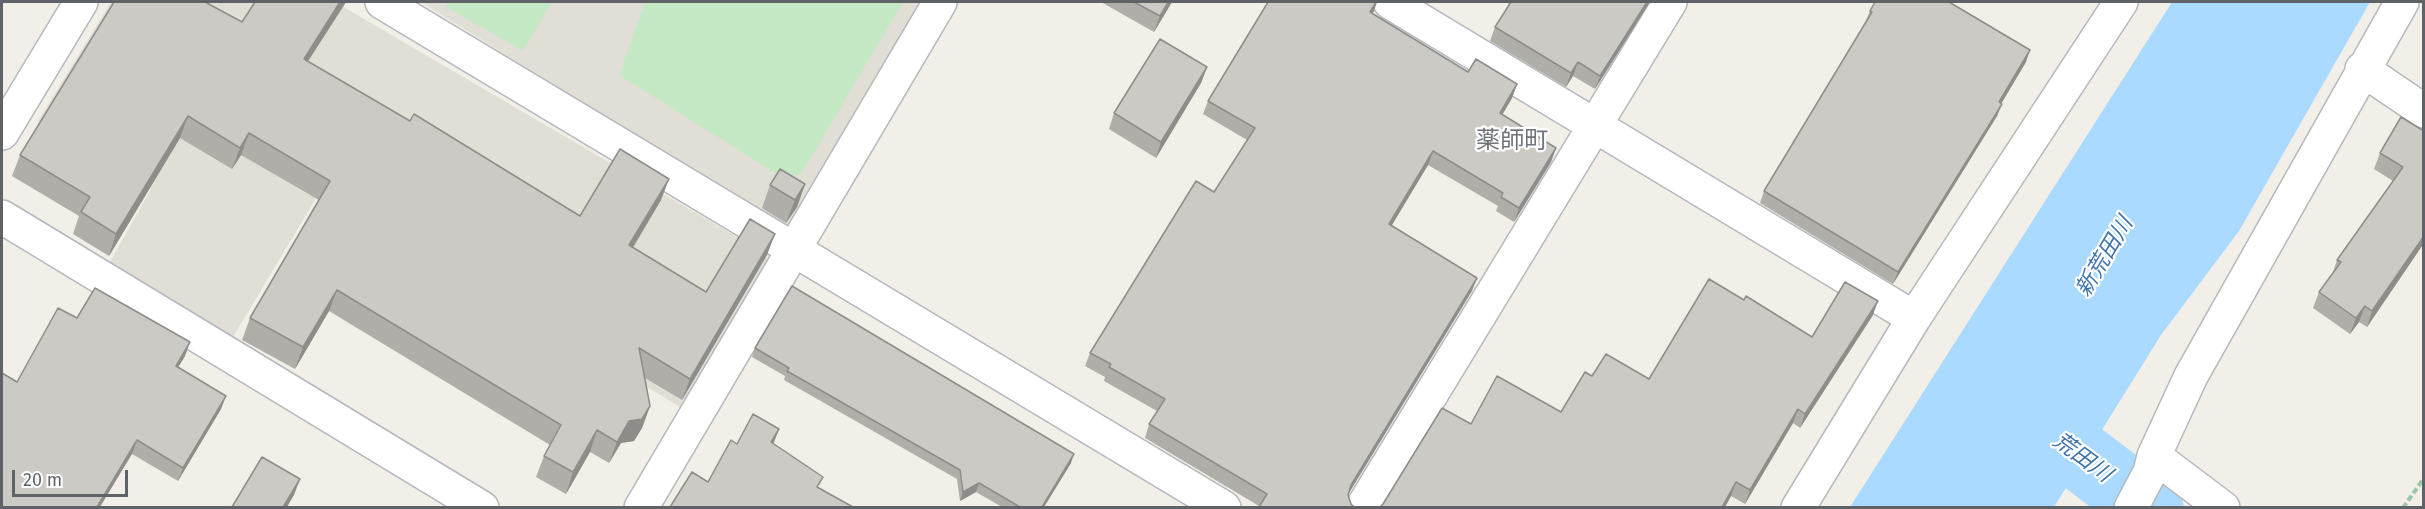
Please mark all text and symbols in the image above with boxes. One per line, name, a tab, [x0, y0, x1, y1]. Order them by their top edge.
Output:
district label: 薬師町	[1476, 127, 1548, 155]
water label: 新荒田川	[2071, 212, 2139, 302]
water label: 荒田川	[2048, 428, 2116, 488]
scale bar	[15, 458, 130, 496]
text: 20 m	[23, 469, 62, 491]

